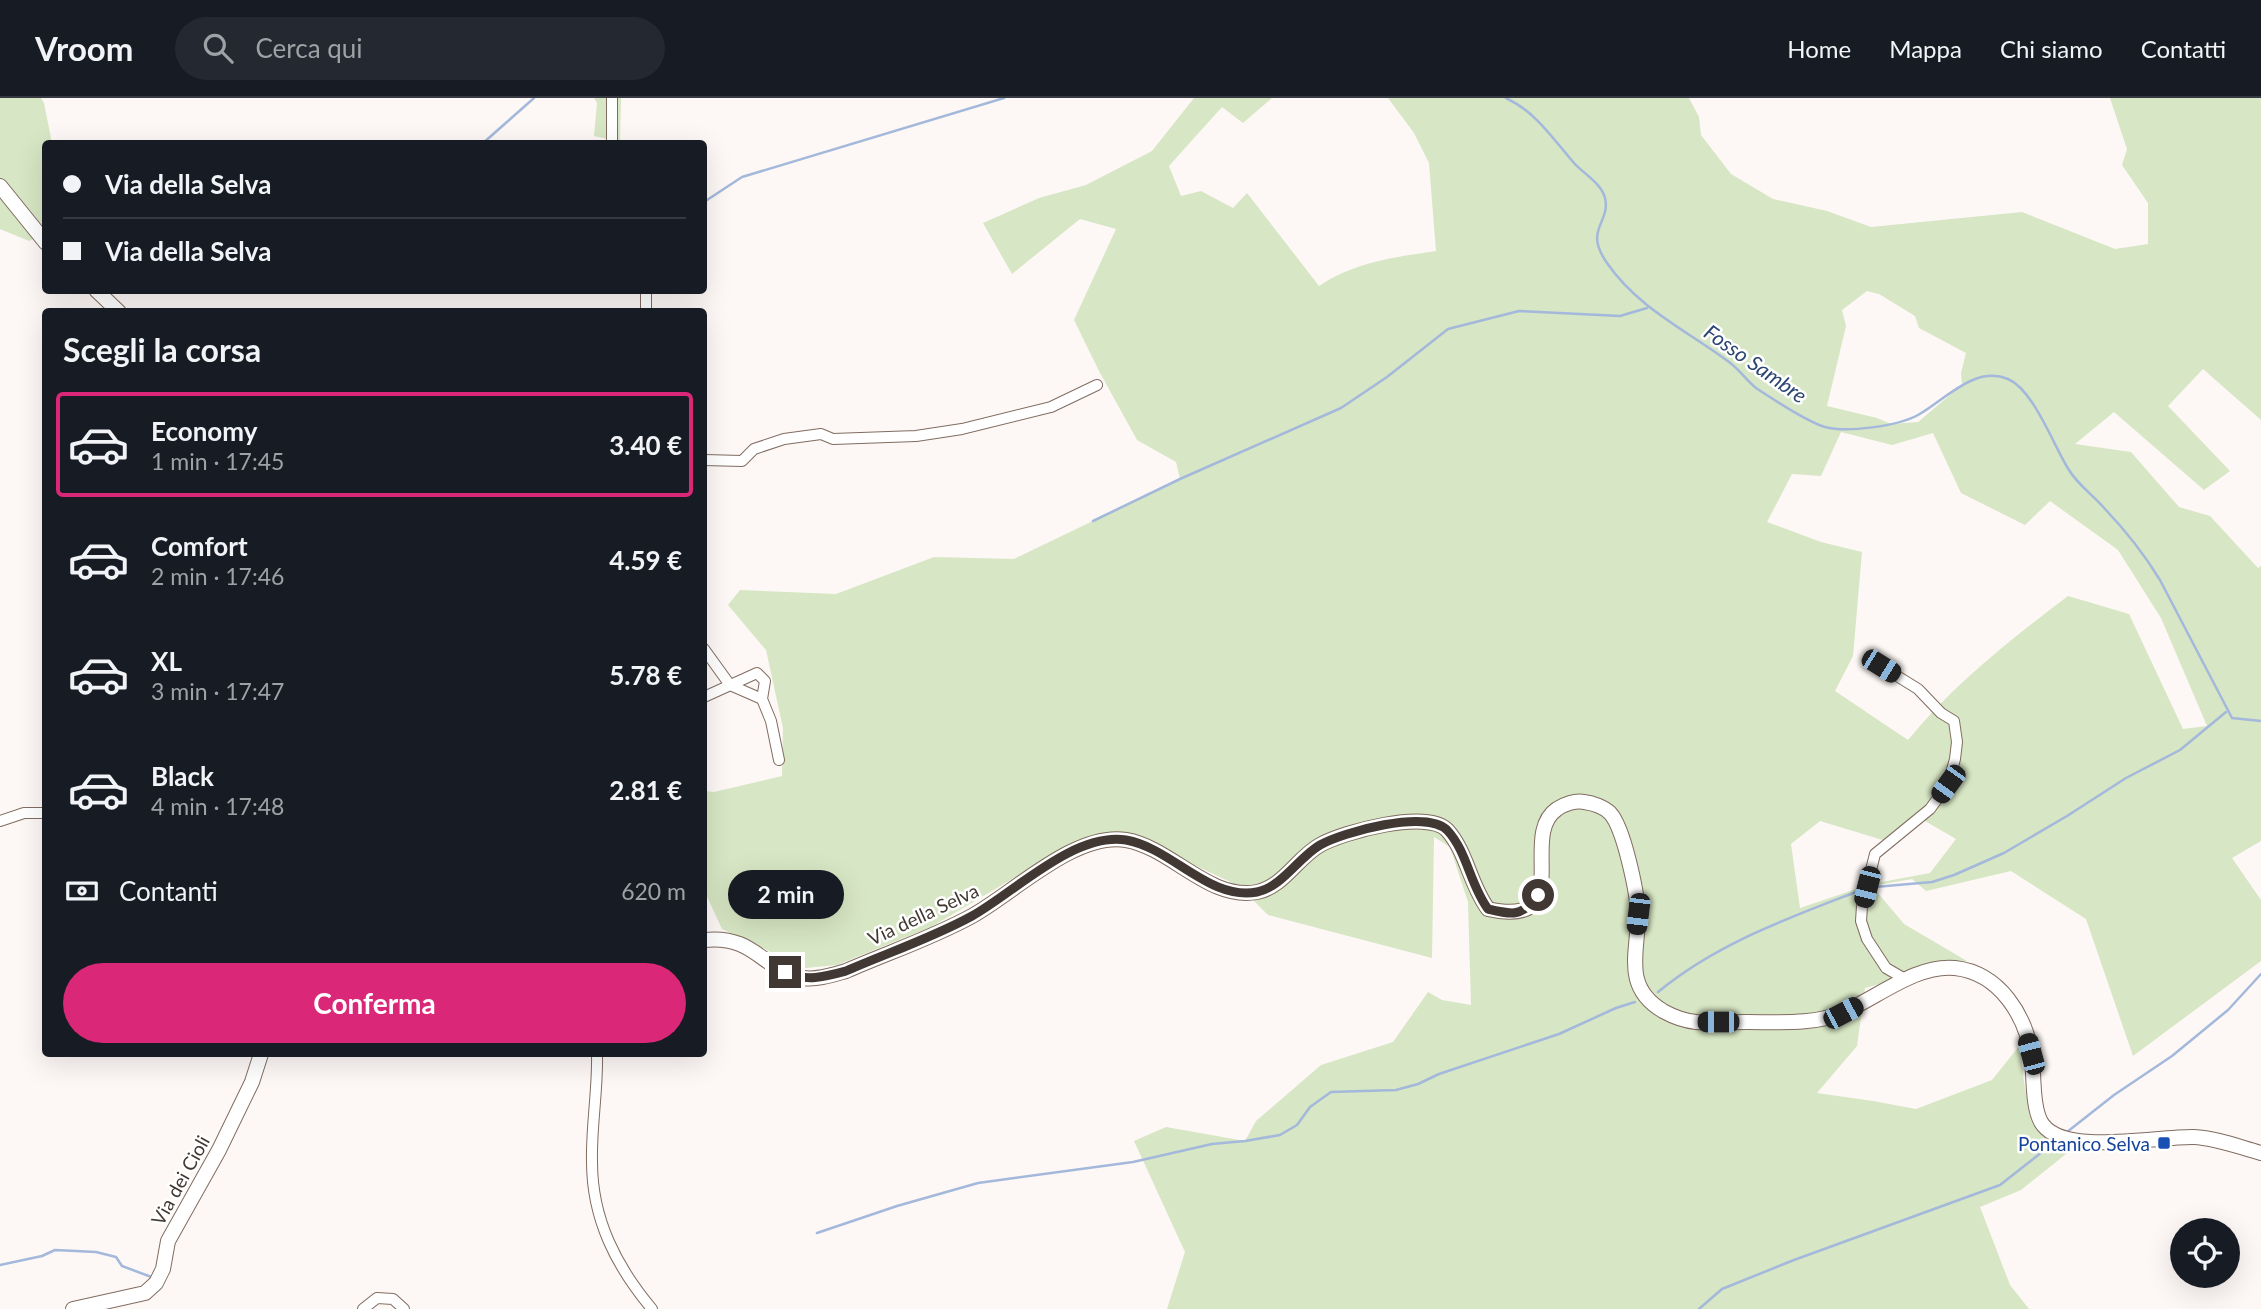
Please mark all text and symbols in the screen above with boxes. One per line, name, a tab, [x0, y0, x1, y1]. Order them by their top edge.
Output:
search box	[175, 17, 665, 80]
text: Vroom	[35, 28, 133, 68]
icon: search	[199, 29, 237, 67]
text: Cerca qui	[255, 32, 363, 64]
text: Home	[1787, 34, 1851, 63]
text: Mappa	[1889, 34, 1962, 63]
text: Chi siamo	[2000, 34, 2103, 63]
text: Contatti	[2141, 34, 2226, 63]
text: Via della Selva	[105, 168, 271, 200]
text: Via della Selva	[105, 235, 271, 267]
water label: Fosso Sambre	[1700, 318, 1812, 408]
text: Scegli la corsa	[63, 330, 261, 369]
icon: car	[67, 413, 130, 476]
text: Economy	[151, 415, 257, 447]
text: 3.40 €	[609, 429, 682, 461]
text: 1 min · 17:45	[151, 447, 284, 475]
icon: car	[67, 528, 130, 591]
text: Comfort	[151, 530, 248, 562]
text: 4.59 €	[609, 544, 682, 576]
text: 2 min · 17:46	[151, 562, 284, 590]
icon: car	[67, 643, 130, 706]
text: XL	[151, 645, 182, 677]
car	[1858, 646, 1905, 686]
text: 5.78 €	[609, 659, 682, 691]
text: 3 min · 17:47	[151, 677, 284, 705]
icon: car	[67, 758, 130, 821]
text: Black	[151, 760, 214, 792]
car	[1928, 761, 1969, 807]
text: 2.81 €	[609, 774, 682, 806]
text: 4 min · 17:48	[151, 792, 284, 820]
car	[1852, 864, 1883, 910]
callout: 2 min	[727, 870, 843, 920]
icon: cash	[63, 872, 101, 910]
text: Contanti	[119, 875, 218, 907]
text: 620 m	[621, 877, 686, 905]
street label: Via della Selva	[864, 878, 982, 950]
route start	[1522, 879, 1554, 911]
text: 2 min	[757, 880, 815, 908]
car	[1626, 892, 1651, 936]
route end	[769, 956, 801, 988]
button: Conferma	[63, 963, 686, 1043]
car	[1820, 994, 1867, 1032]
car	[1698, 1012, 1740, 1033]
car	[2016, 1031, 2047, 1077]
street label: Via dei Cioli	[146, 1131, 214, 1229]
place label: Pontanico Selva	[2018, 1132, 2150, 1155]
marker: Pontanico Selva	[2156, 1135, 2172, 1151]
map controls	[2170, 1218, 2240, 1288]
button: locate	[2170, 1218, 2240, 1288]

